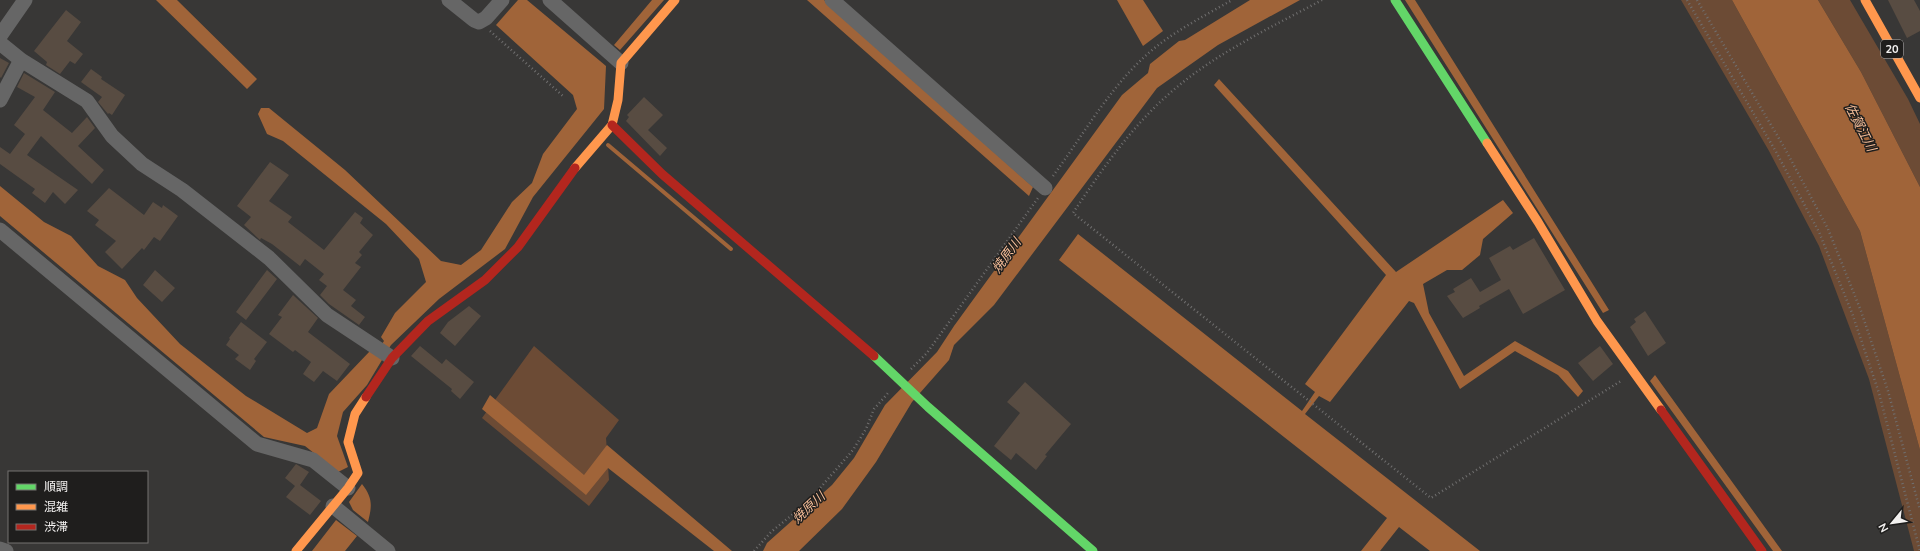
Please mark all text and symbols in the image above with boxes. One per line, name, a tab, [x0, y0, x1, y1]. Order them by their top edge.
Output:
road number: 20	[1881, 40, 1903, 58]
water label: 佐賀江川	[1840, 100, 1881, 156]
water label: 焼原川	[988, 233, 1027, 277]
legend	[8, 471, 148, 543]
text: 順調	[44, 479, 68, 495]
water label: 焼原川	[788, 486, 831, 528]
text: 混雑	[44, 499, 68, 515]
north arrow	[1872, 503, 1912, 543]
text: 渋滞	[44, 519, 68, 535]
text: N	[1875, 520, 1892, 535]

